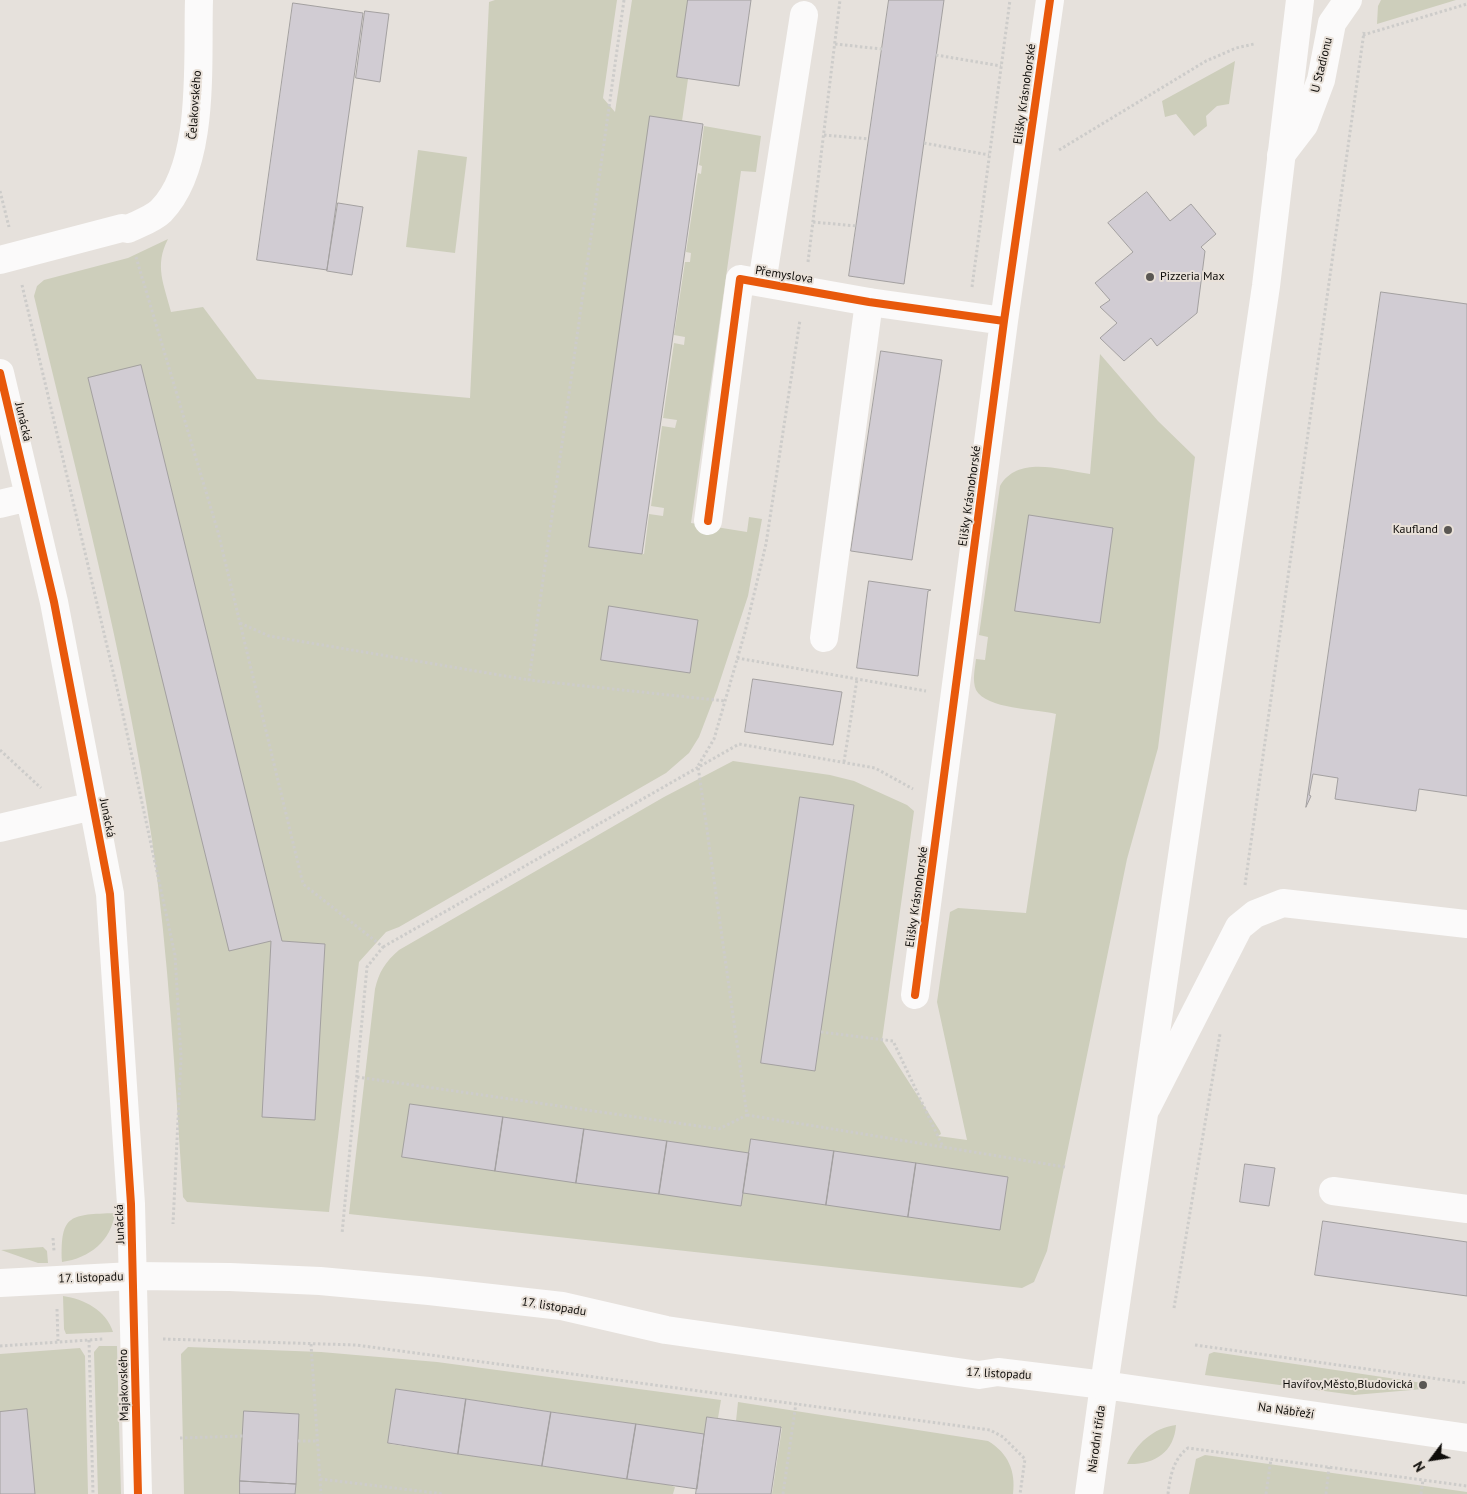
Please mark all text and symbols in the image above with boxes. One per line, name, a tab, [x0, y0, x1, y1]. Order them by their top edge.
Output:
street label: U Stadionu	[1308, 36, 1336, 94]
street label: Elišky Krásnohorské	[1011, 43, 1039, 145]
street label: Čelakovského	[185, 70, 205, 140]
street label: Přemyslova	[754, 263, 814, 287]
place label: Pizzeria Max	[1160, 270, 1225, 284]
marker: Pizzeria Max	[1144, 271, 1156, 283]
street label: Junácká	[12, 401, 34, 443]
street label: Elišky Krásnohorské	[956, 445, 984, 547]
place label: Kaufland	[1393, 523, 1438, 537]
marker: Kaufland	[1442, 524, 1454, 536]
street label: Junácká	[96, 797, 118, 839]
street label: Elišky Krásnohorské	[903, 846, 931, 948]
street label: Junácká	[112, 1204, 128, 1244]
street label: 17. listopadu	[58, 1270, 124, 1286]
street label: 17. listopadu	[521, 1295, 587, 1319]
street label: Majakovského	[116, 1349, 132, 1421]
street label: 17. listopadu	[966, 1365, 1032, 1383]
place label: Havířov,Město,Bludovická	[1283, 1378, 1413, 1392]
marker: Havířov,Město,Bludovická	[1417, 1379, 1429, 1391]
street label: Na Nábřeží	[1257, 1400, 1315, 1422]
street label: Národní třída	[1085, 1404, 1109, 1474]
north arrow	[1407, 1434, 1457, 1484]
text: N	[1409, 1458, 1429, 1475]

